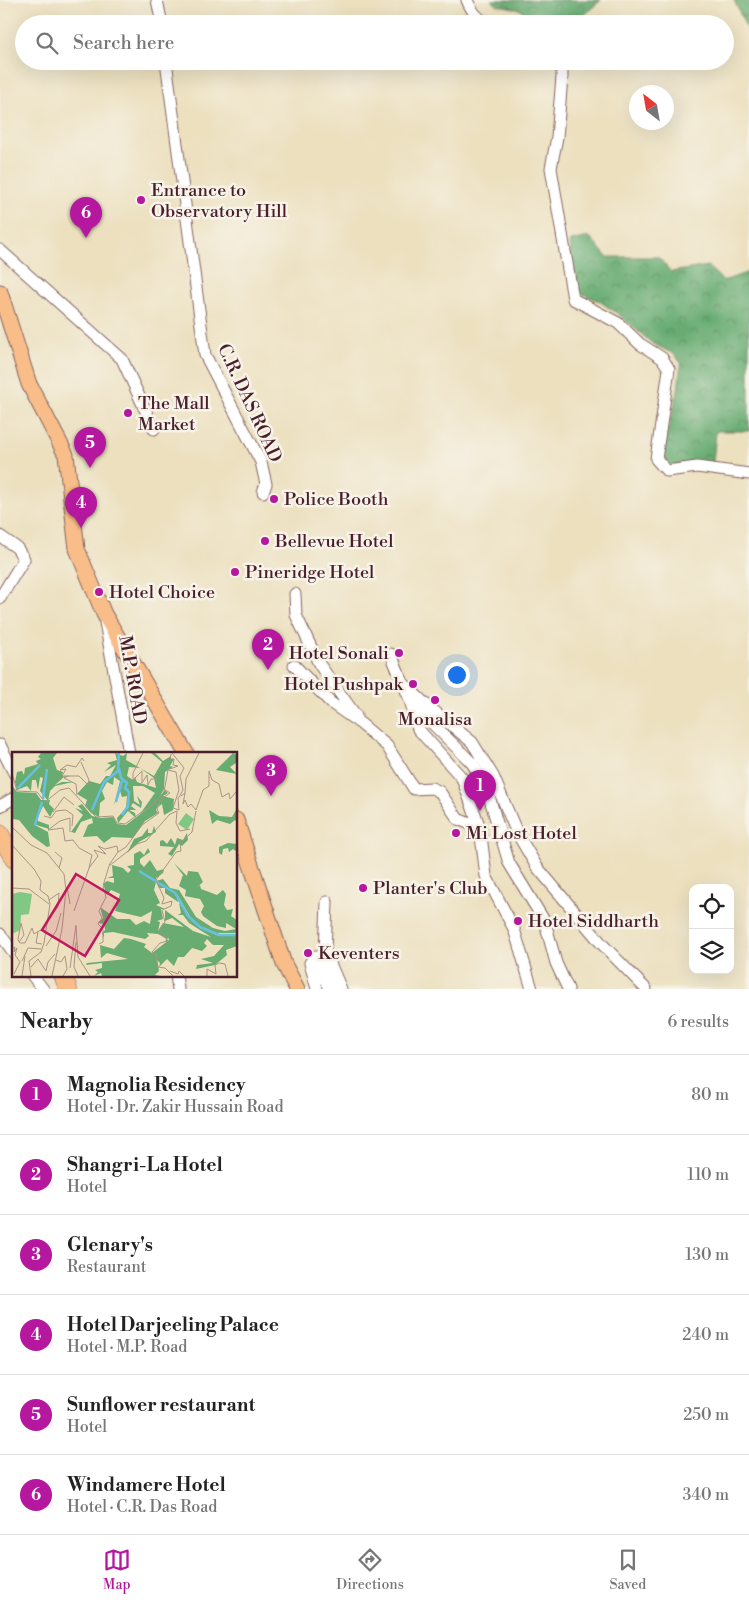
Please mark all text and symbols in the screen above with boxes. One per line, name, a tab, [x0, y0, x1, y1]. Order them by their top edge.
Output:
search box	[15, 15, 734, 70]
icon: search	[33, 29, 61, 57]
text: Search here	[73, 31, 174, 55]
north arrow	[629, 85, 674, 130]
place label: Entrance to Observatory Hill	[151, 179, 288, 223]
marker: Entrance to Observatory Hill	[135, 194, 147, 206]
pin: 6	[70, 197, 102, 238]
street label: C.R. DAS ROAD	[212, 340, 287, 466]
place label: The Mall Market	[138, 392, 210, 436]
marker: The Mall Market	[122, 407, 134, 419]
pin: 5	[74, 427, 106, 468]
pin: 4	[65, 487, 97, 528]
place label: Police Booth	[284, 488, 389, 511]
marker: Police Booth	[268, 493, 280, 505]
place label: Bellevue Hotel	[274, 530, 394, 553]
marker: Bellevue Hotel	[259, 535, 271, 547]
place label: Pineridge Hotel	[245, 561, 375, 584]
marker: Pineridge Hotel	[229, 566, 241, 578]
place label: Hotel Choice	[109, 581, 215, 604]
marker: Hotel Choice	[93, 586, 105, 598]
pin: 2	[252, 629, 284, 670]
street label: M.P. ROAD	[113, 634, 152, 726]
place label: Hotel Sonali	[289, 642, 389, 665]
marker: Hotel Sonali	[393, 647, 405, 659]
your location	[444, 662, 470, 688]
place label: Hotel Pushpak	[284, 673, 405, 696]
marker: Hotel Pushpak	[407, 678, 419, 690]
marker: Monalisa	[429, 694, 441, 706]
place label: Monalisa	[398, 708, 473, 731]
inset map	[12, 752, 238, 976]
pin: 3	[255, 755, 287, 796]
pin: 1	[464, 770, 496, 811]
place label: Mi Lost Hotel	[466, 822, 577, 845]
marker: Mi Lost Hotel	[450, 827, 462, 839]
place label: Planter's Club	[373, 877, 487, 900]
marker: Planter's Club	[357, 882, 369, 894]
map controls	[689, 884, 734, 974]
button: locate	[689, 884, 734, 929]
place label: Hotel Siddharth	[528, 910, 659, 933]
marker: Hotel Siddharth	[512, 915, 524, 927]
button: layers	[689, 929, 734, 974]
place label: Keventers	[318, 942, 400, 965]
marker: Keventers	[302, 947, 314, 959]
text: Nearby	[20, 1009, 93, 1035]
text: 6 results	[668, 1012, 729, 1032]
text: Magnolia Residency	[67, 1073, 246, 1097]
text: 1	[32, 1085, 40, 1105]
text: 80 m	[691, 1085, 729, 1105]
text: Hotel · Dr. Zakir Hussain Road	[67, 1097, 284, 1117]
text: Shangri-La Hotel	[67, 1153, 223, 1177]
text: 2	[31, 1165, 41, 1185]
text: 110 m	[687, 1165, 729, 1185]
text: Hotel	[67, 1177, 107, 1197]
text: Glenary's	[67, 1233, 153, 1257]
text: 3	[31, 1245, 41, 1265]
text: 130 m	[685, 1245, 729, 1265]
text: Restaurant	[67, 1257, 146, 1277]
text: Hotel Darjeeling Palace	[67, 1313, 279, 1337]
text: 4	[31, 1325, 41, 1345]
text: 240 m	[682, 1325, 729, 1345]
text: Hotel · M.P. Road	[67, 1337, 187, 1357]
text: Sunflower restaurant	[67, 1393, 255, 1417]
text: 5	[31, 1405, 41, 1425]
text: 250 m	[683, 1405, 729, 1425]
text: Hotel	[67, 1417, 107, 1437]
text: Windamere Hotel	[67, 1473, 226, 1497]
text: 6	[31, 1485, 41, 1505]
text: 340 m	[682, 1485, 729, 1505]
text: Hotel · C.R. Das Road	[67, 1497, 217, 1517]
tab: Map	[103, 1546, 131, 1594]
tab: Directions	[336, 1546, 404, 1594]
tab: Saved	[609, 1546, 646, 1594]

